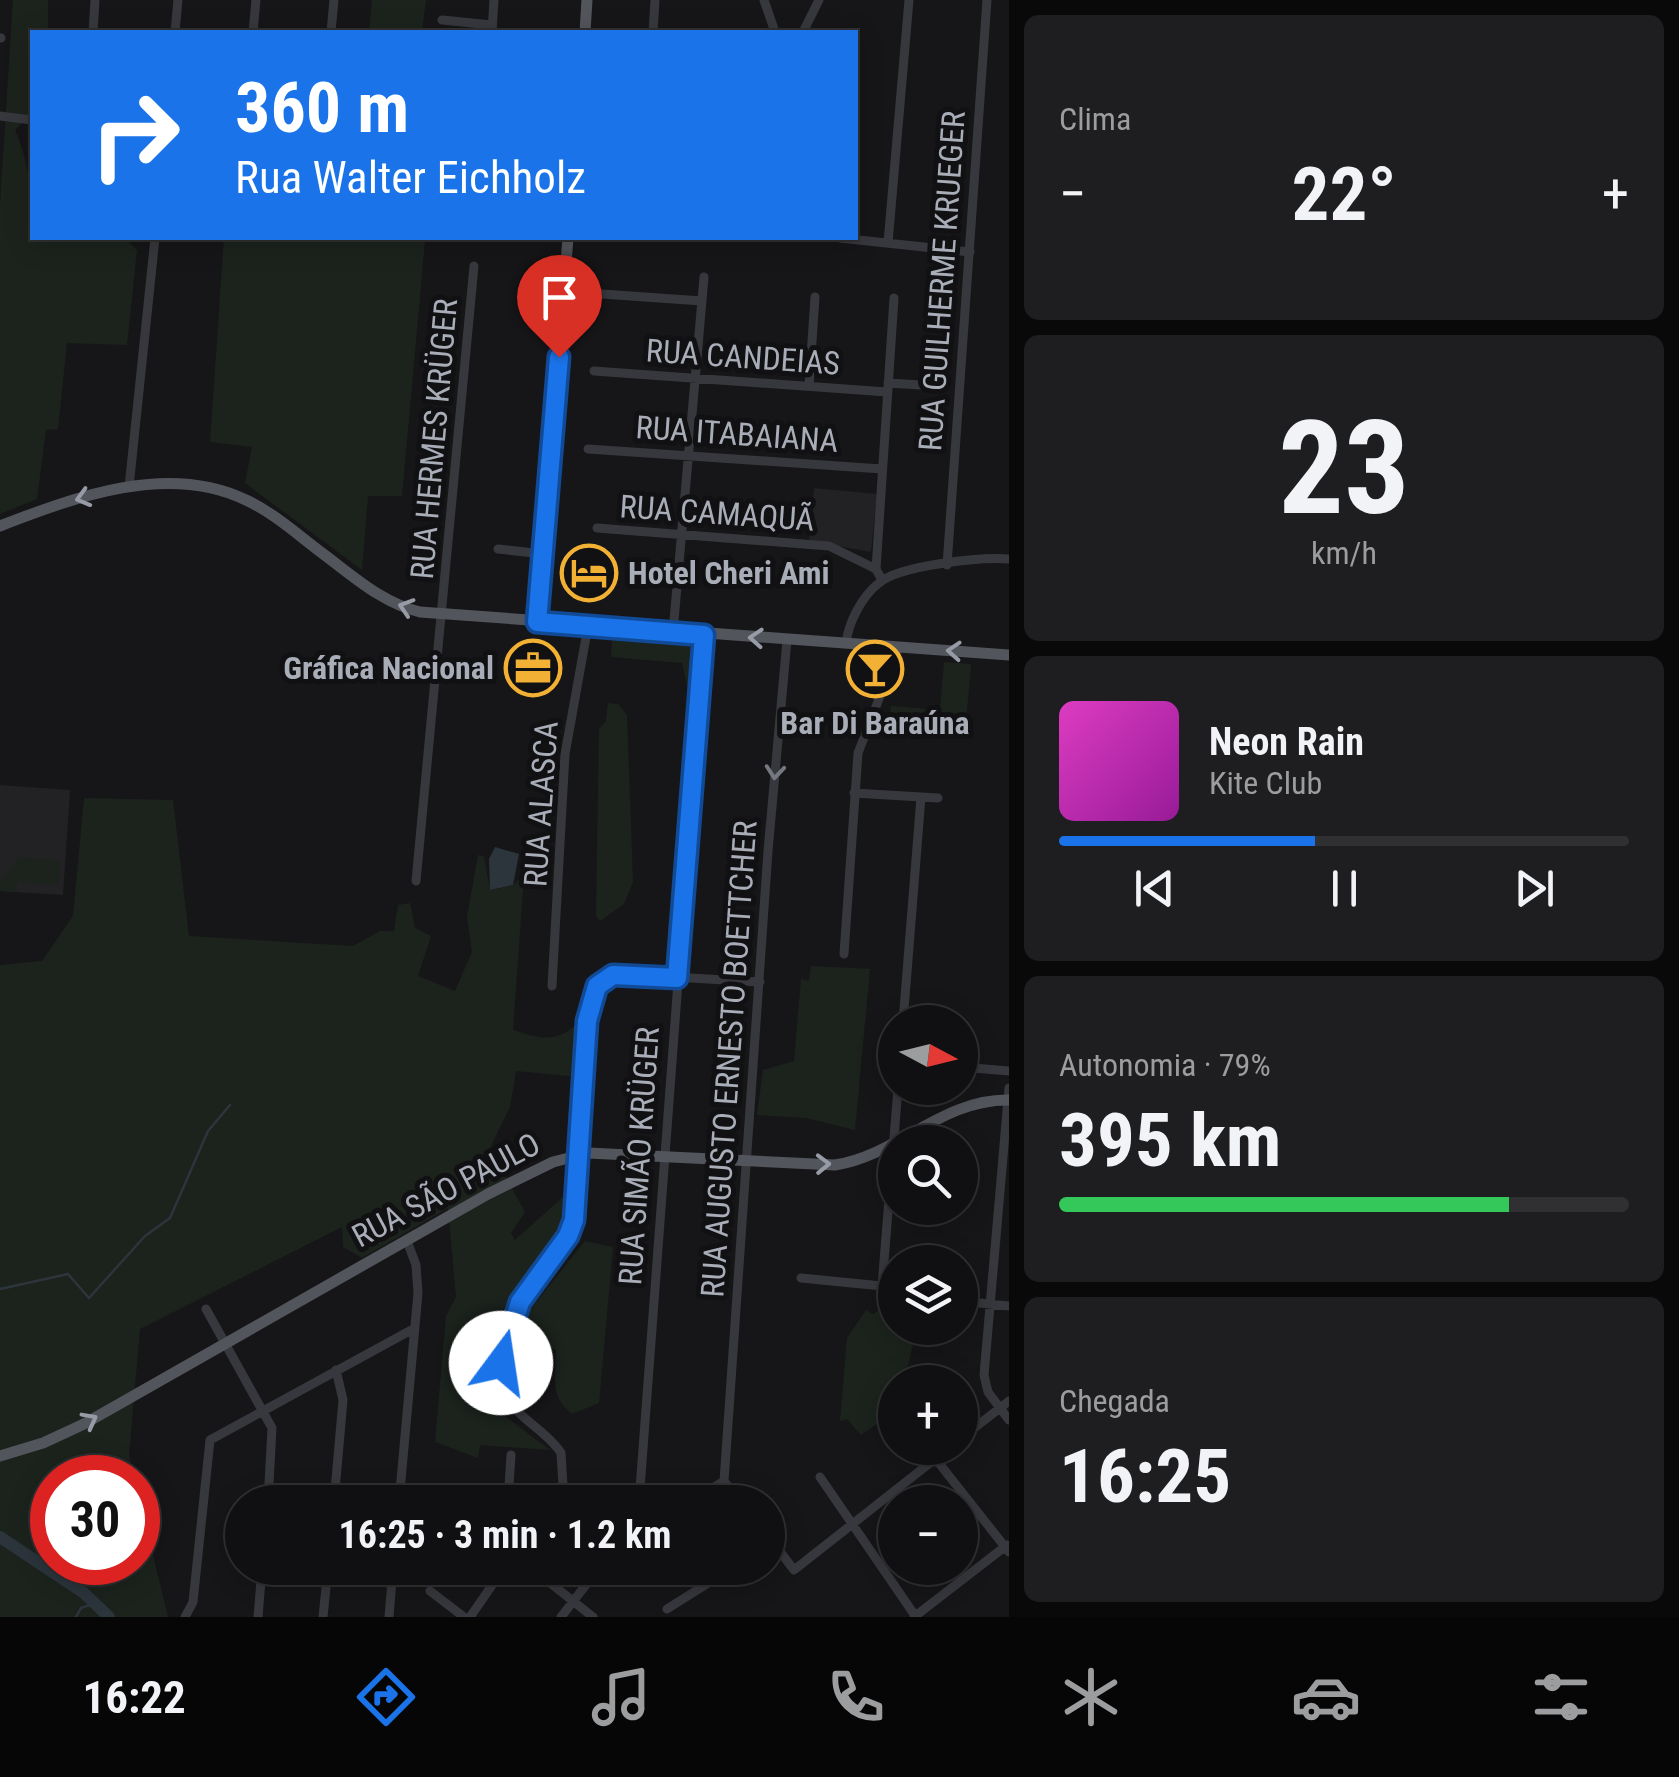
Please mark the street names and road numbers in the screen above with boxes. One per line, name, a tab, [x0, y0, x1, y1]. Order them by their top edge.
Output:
street label: RUA GUILHERME KRUEGER	[911, 110, 973, 452]
street label: RUA HERMES KRÜGER	[403, 297, 465, 581]
street label: RUA CANDEIAS	[645, 331, 841, 383]
street label: RUA ITABAIANA	[634, 408, 840, 460]
street label: RUA CAMAQUÃ	[618, 487, 816, 539]
street label: RUA ALASCA	[516, 720, 566, 888]
street label: RUA AUGUSTO ERNESTO BOETTCHER	[693, 819, 765, 1299]
street label: RUA SIMÃO KRÜGER	[611, 1026, 667, 1286]
street label: RUA SÃO PAULO	[346, 1125, 546, 1255]

